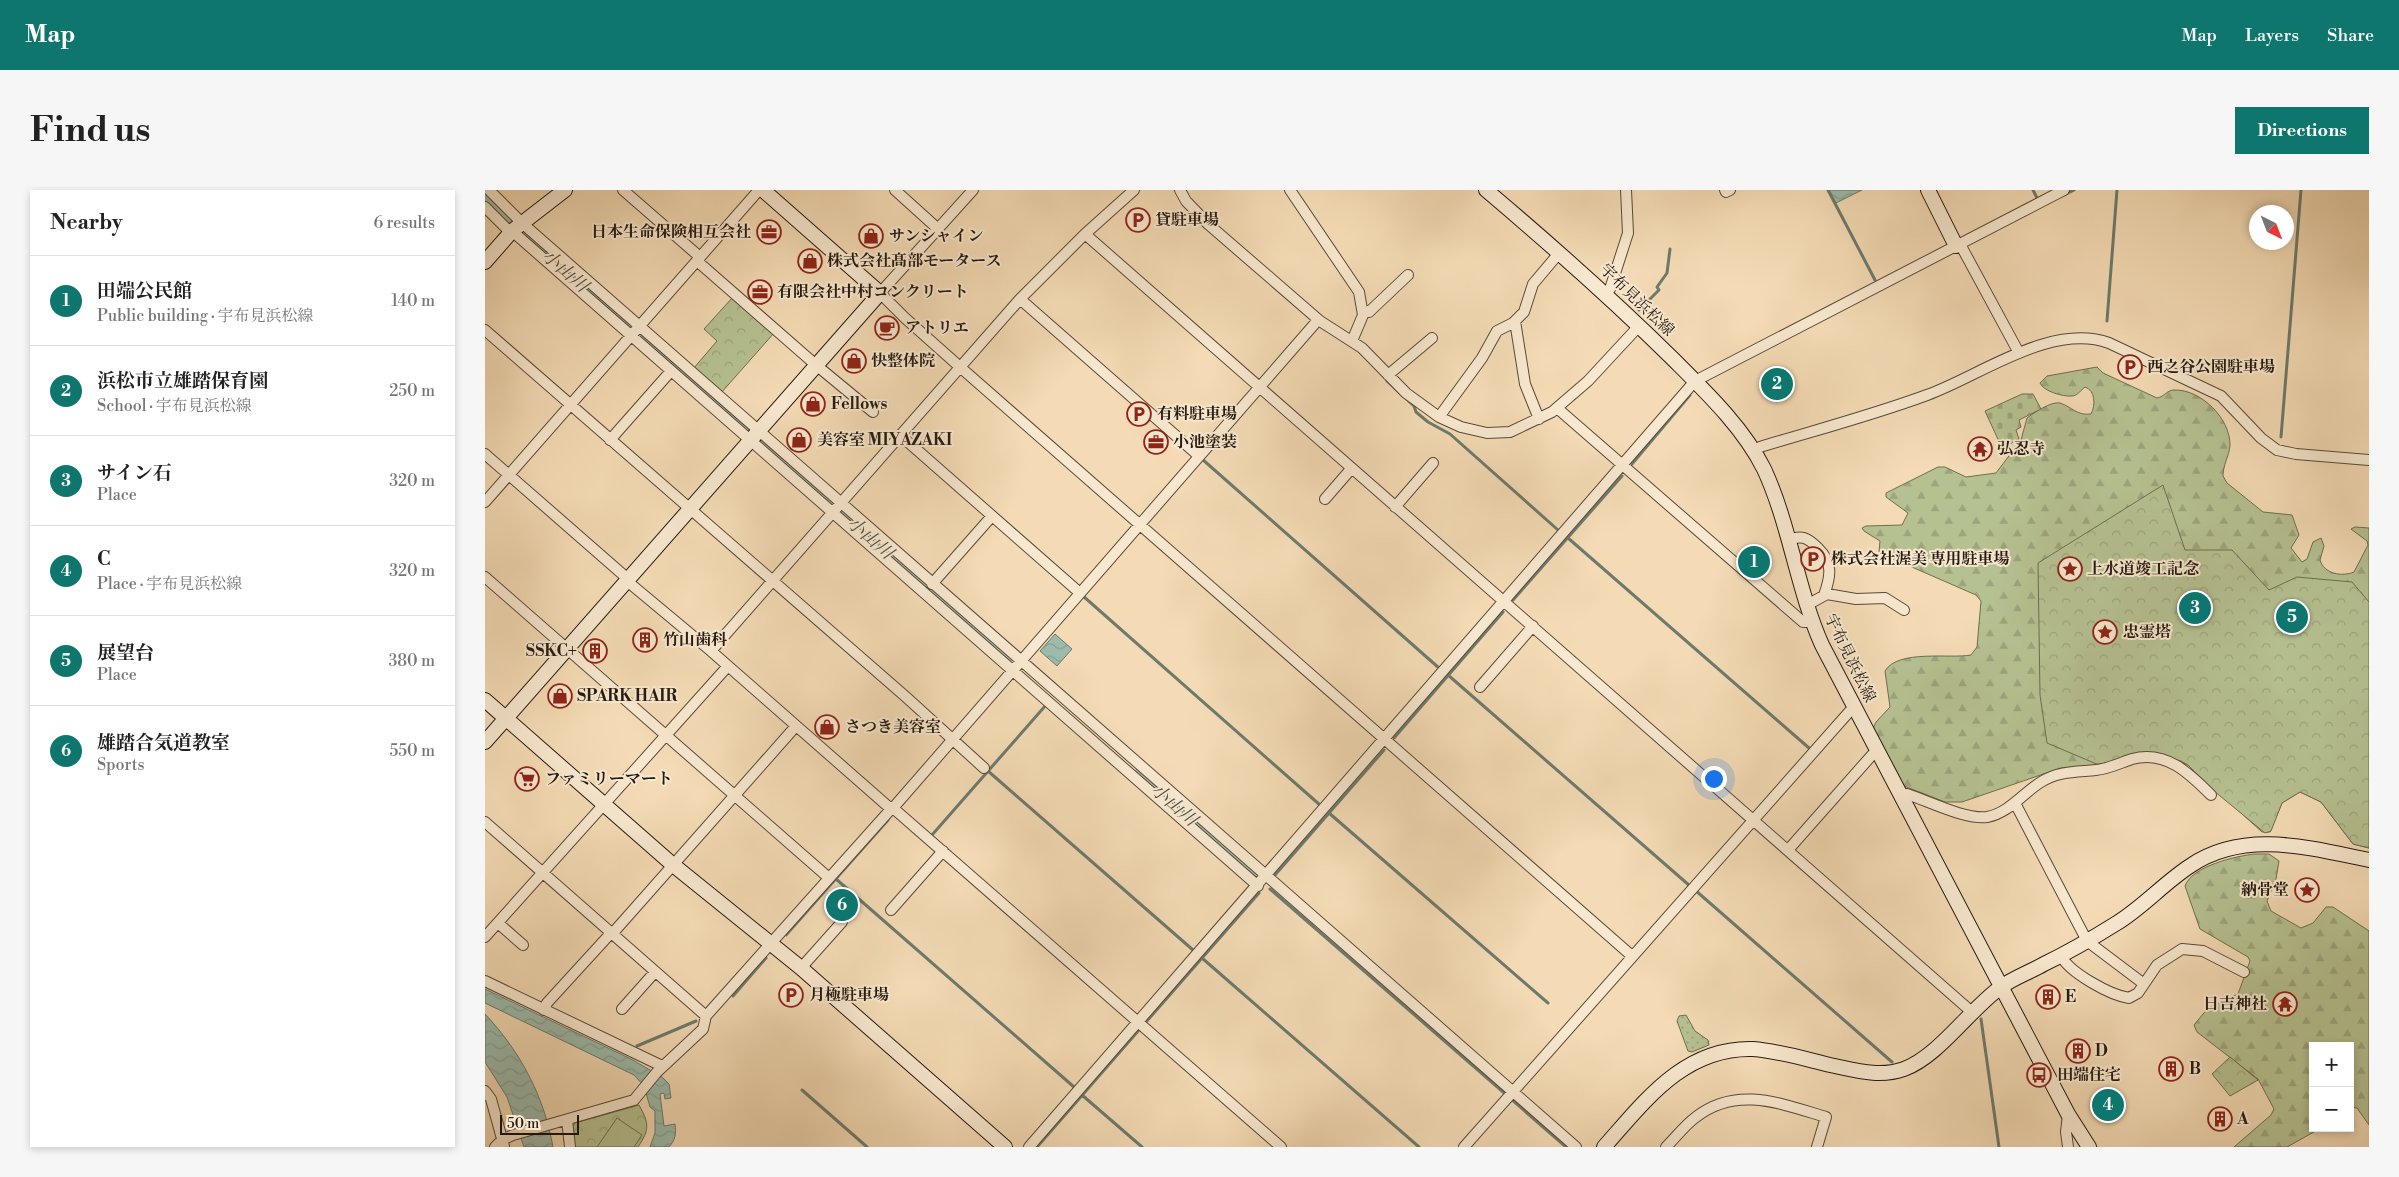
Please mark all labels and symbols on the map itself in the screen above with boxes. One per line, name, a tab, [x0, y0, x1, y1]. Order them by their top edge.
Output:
north arrow	[2249, 205, 2294, 250]
parking icon: 貸駐車場	[1125, 207, 1151, 233]
place label: 貸駐車場	[1155, 210, 1219, 230]
office icon: 日本生命保険相互会社	[756, 219, 782, 245]
place label: 日本生命保険相互会社	[591, 222, 751, 242]
shop icon: サンシャイン	[858, 223, 884, 249]
place label: サンシャイン	[889, 226, 983, 246]
water label: 小山川	[537, 245, 594, 299]
shop icon: 株式会社髙部モータース	[797, 248, 823, 274]
place label: 株式会社髙部モータース	[827, 251, 1002, 271]
street label: 宇布見浜松線	[1596, 259, 1678, 341]
office icon: 有限会社中村コンクリート	[747, 279, 773, 305]
place label: 有限会社中村コンクリート	[777, 282, 969, 302]
cafe icon: アトリエ	[874, 315, 900, 341]
place label: アトリエ	[905, 318, 969, 338]
shop icon: 快整体院	[841, 348, 867, 374]
place label: 快整体院	[871, 351, 935, 371]
parking icon: 西之谷公園駐車場	[2117, 354, 2143, 380]
place label: 西之谷公園駐車場	[2147, 357, 2275, 377]
pin: 2	[1761, 365, 1793, 403]
shop icon: Fellows	[800, 391, 826, 417]
place label: Fellows	[831, 394, 888, 414]
parking icon: 有料駐車場	[1126, 401, 1152, 427]
place label: 有料駐車場	[1157, 404, 1237, 424]
shop icon: 美容室 MIYAZAKI	[786, 427, 812, 453]
office icon: 小池塗装	[1143, 429, 1169, 455]
place label: 美容室 MIYAZAKI	[817, 430, 952, 450]
place label: 小池塗装	[1173, 432, 1237, 452]
temple icon: 弘忍寺	[1967, 436, 1993, 462]
place label: 弘忍寺	[1997, 439, 2045, 459]
water label: 小山川	[842, 512, 899, 566]
pin: 1	[1738, 543, 1770, 581]
parking icon: 株式会社渥美 専用駐車場	[1800, 546, 1826, 572]
place label: 株式会社渥美 専用駐車場	[1831, 549, 2010, 569]
place icon: 上水道竣工記念	[2057, 556, 2083, 582]
place label: 上水道竣工記念	[2087, 559, 2199, 579]
pin: 3	[2179, 589, 2211, 627]
pin: 5	[2276, 598, 2308, 636]
street label: 宇布見浜松線	[1820, 610, 1880, 706]
place icon: 忠霊塔	[2092, 619, 2118, 645]
place label: 忠霊塔	[2123, 622, 2171, 642]
building icon: 竹山歯科	[632, 627, 658, 653]
place label: 竹山歯科	[663, 630, 728, 650]
building icon: SSKC+	[582, 638, 608, 664]
place label: SSKC+	[526, 641, 577, 661]
shop icon: SPARK HAIR	[547, 683, 573, 709]
place label: SPARK HAIR	[577, 686, 679, 706]
shop icon: さつき美容室	[814, 714, 840, 740]
place label: さつき美容室	[845, 717, 941, 737]
supermarket icon: ファミリーマート	[514, 766, 540, 792]
your location	[1701, 766, 1727, 792]
place label: ファミリーマート	[545, 769, 673, 789]
water label: 小山川	[1146, 779, 1203, 833]
place icon: 納骨堂	[2294, 877, 2320, 903]
place label: 納骨堂	[2241, 880, 2289, 900]
pin: 6	[826, 886, 858, 924]
parking icon: 月極駐車場	[778, 982, 804, 1008]
building icon: E	[2035, 984, 2061, 1010]
place label: 月極駐車場	[809, 985, 889, 1005]
place label: E	[2065, 987, 2076, 1007]
temple icon: 日吉神社	[2272, 991, 2298, 1017]
place label: 日吉神社	[2203, 994, 2267, 1014]
building icon: D	[2065, 1038, 2091, 1064]
place label: D	[2095, 1041, 2108, 1061]
building icon: B	[2158, 1056, 2184, 1082]
place label: B	[2189, 1059, 2201, 1079]
bus stop icon: 田端住宅	[2026, 1062, 2052, 1088]
place label: 田端住宅	[2057, 1065, 2121, 1085]
pin: 4	[2092, 1086, 2124, 1124]
building icon: A	[2207, 1106, 2233, 1132]
place label: A	[2236, 1109, 2249, 1129]
scale bar	[500, 1112, 579, 1135]

